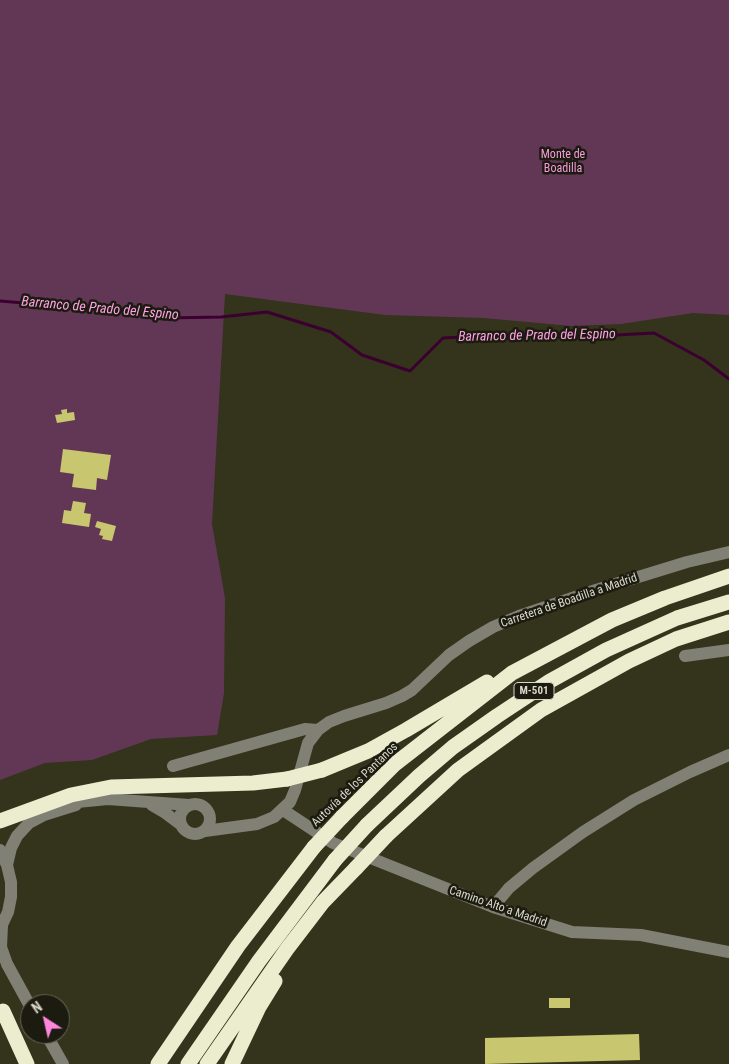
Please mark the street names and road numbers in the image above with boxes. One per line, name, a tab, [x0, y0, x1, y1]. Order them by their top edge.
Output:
street label: Carretera de Boadilla a Madrid	[499, 571, 639, 631]
road number: M-501	[514, 682, 554, 699]
street label: Autovía de los Pantanos	[309, 740, 401, 830]
street label: Camino Alto a Madrid	[447, 884, 549, 930]

